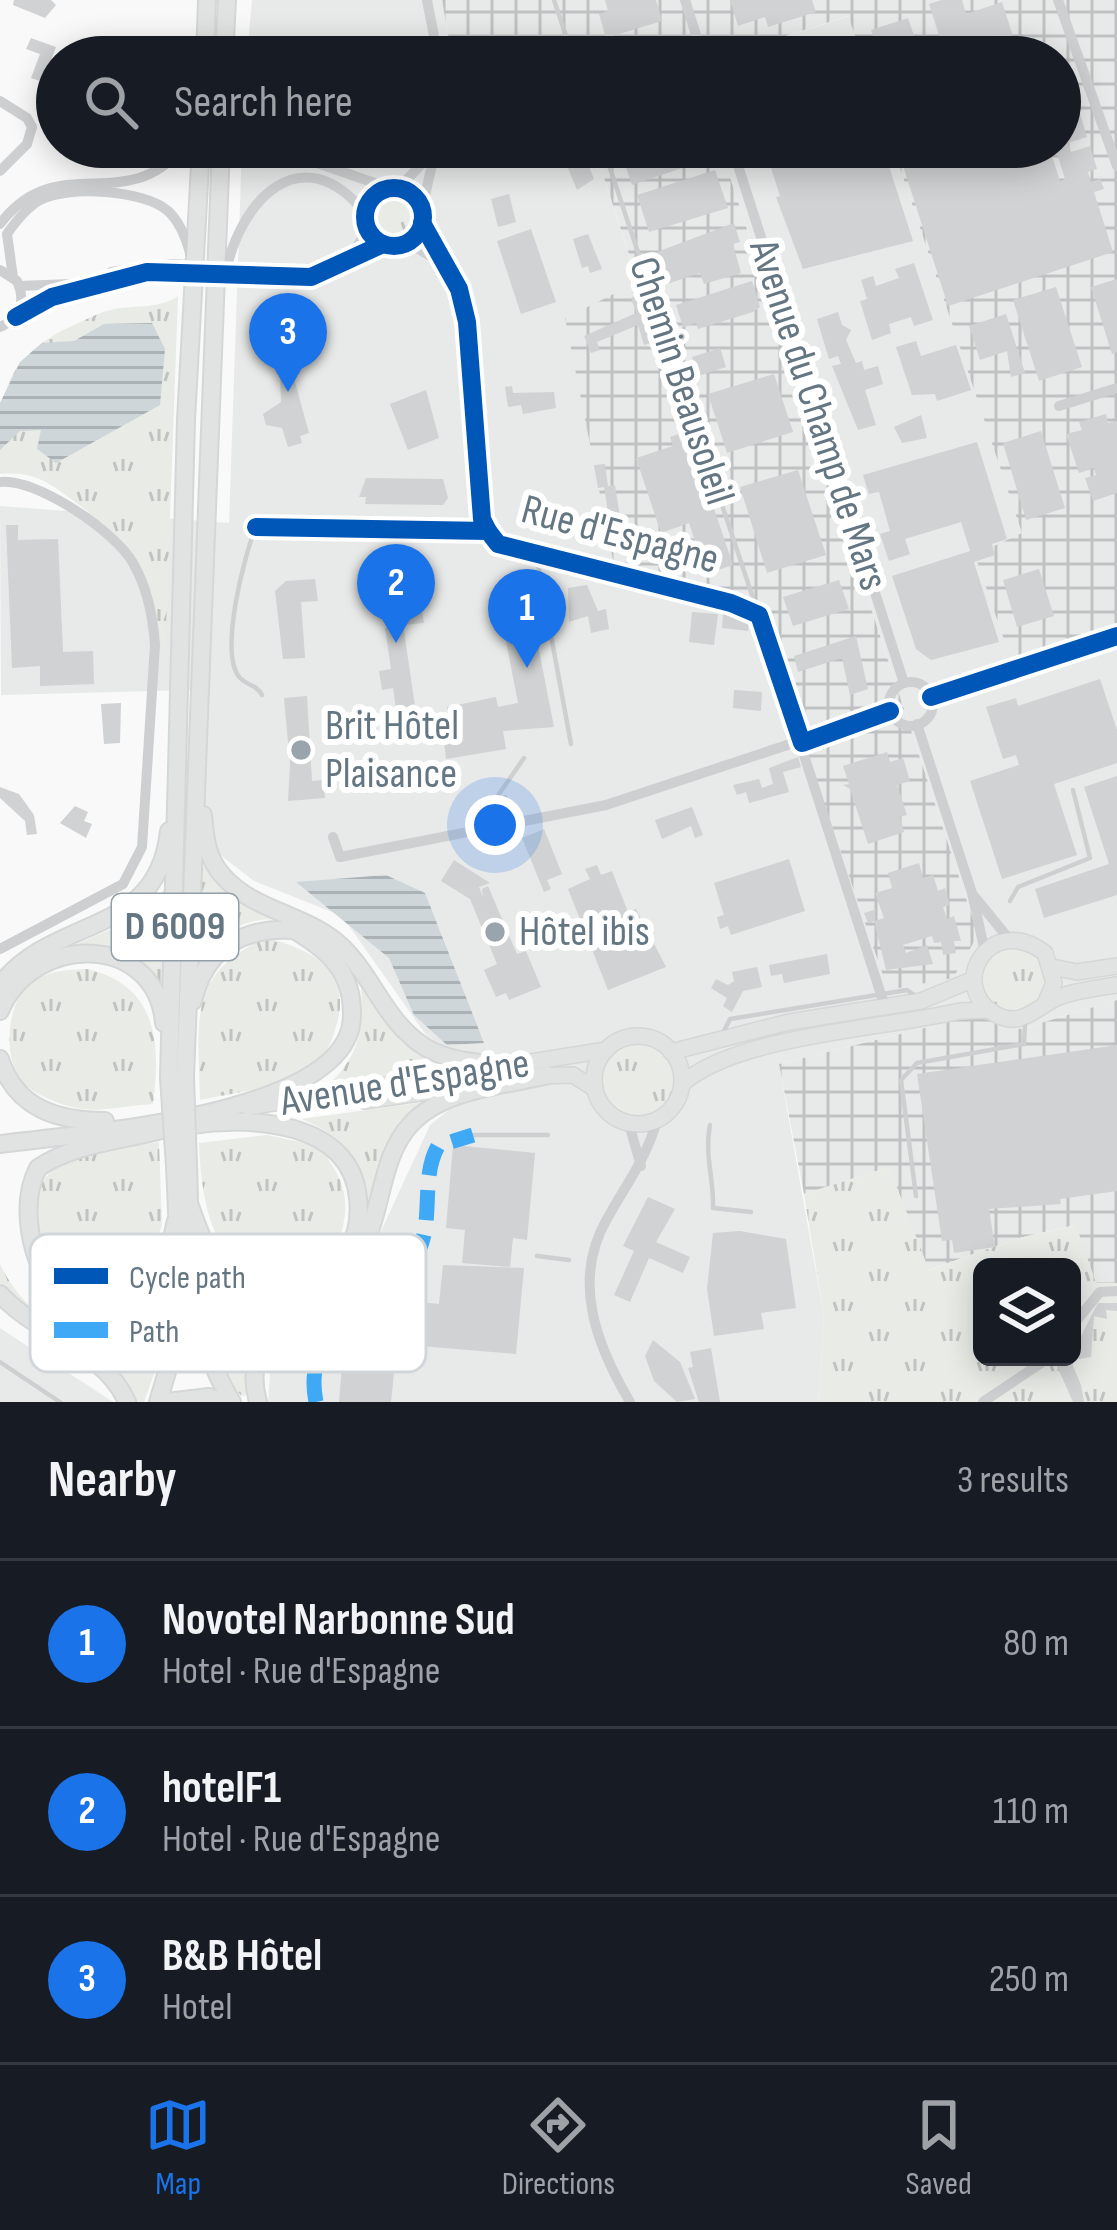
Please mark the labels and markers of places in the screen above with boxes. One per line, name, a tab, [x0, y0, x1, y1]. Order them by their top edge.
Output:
pin: 3	[249, 293, 327, 392]
pin: 2	[357, 544, 435, 643]
pin: 1	[488, 569, 566, 668]
place label: Brit Hôtel Plaisance	[325, 701, 459, 800]
marker: Brit Hôtel Plaisance	[288, 737, 314, 763]
place label: Hôtel ibis	[519, 907, 650, 958]
marker: Hôtel ibis	[482, 919, 508, 945]

